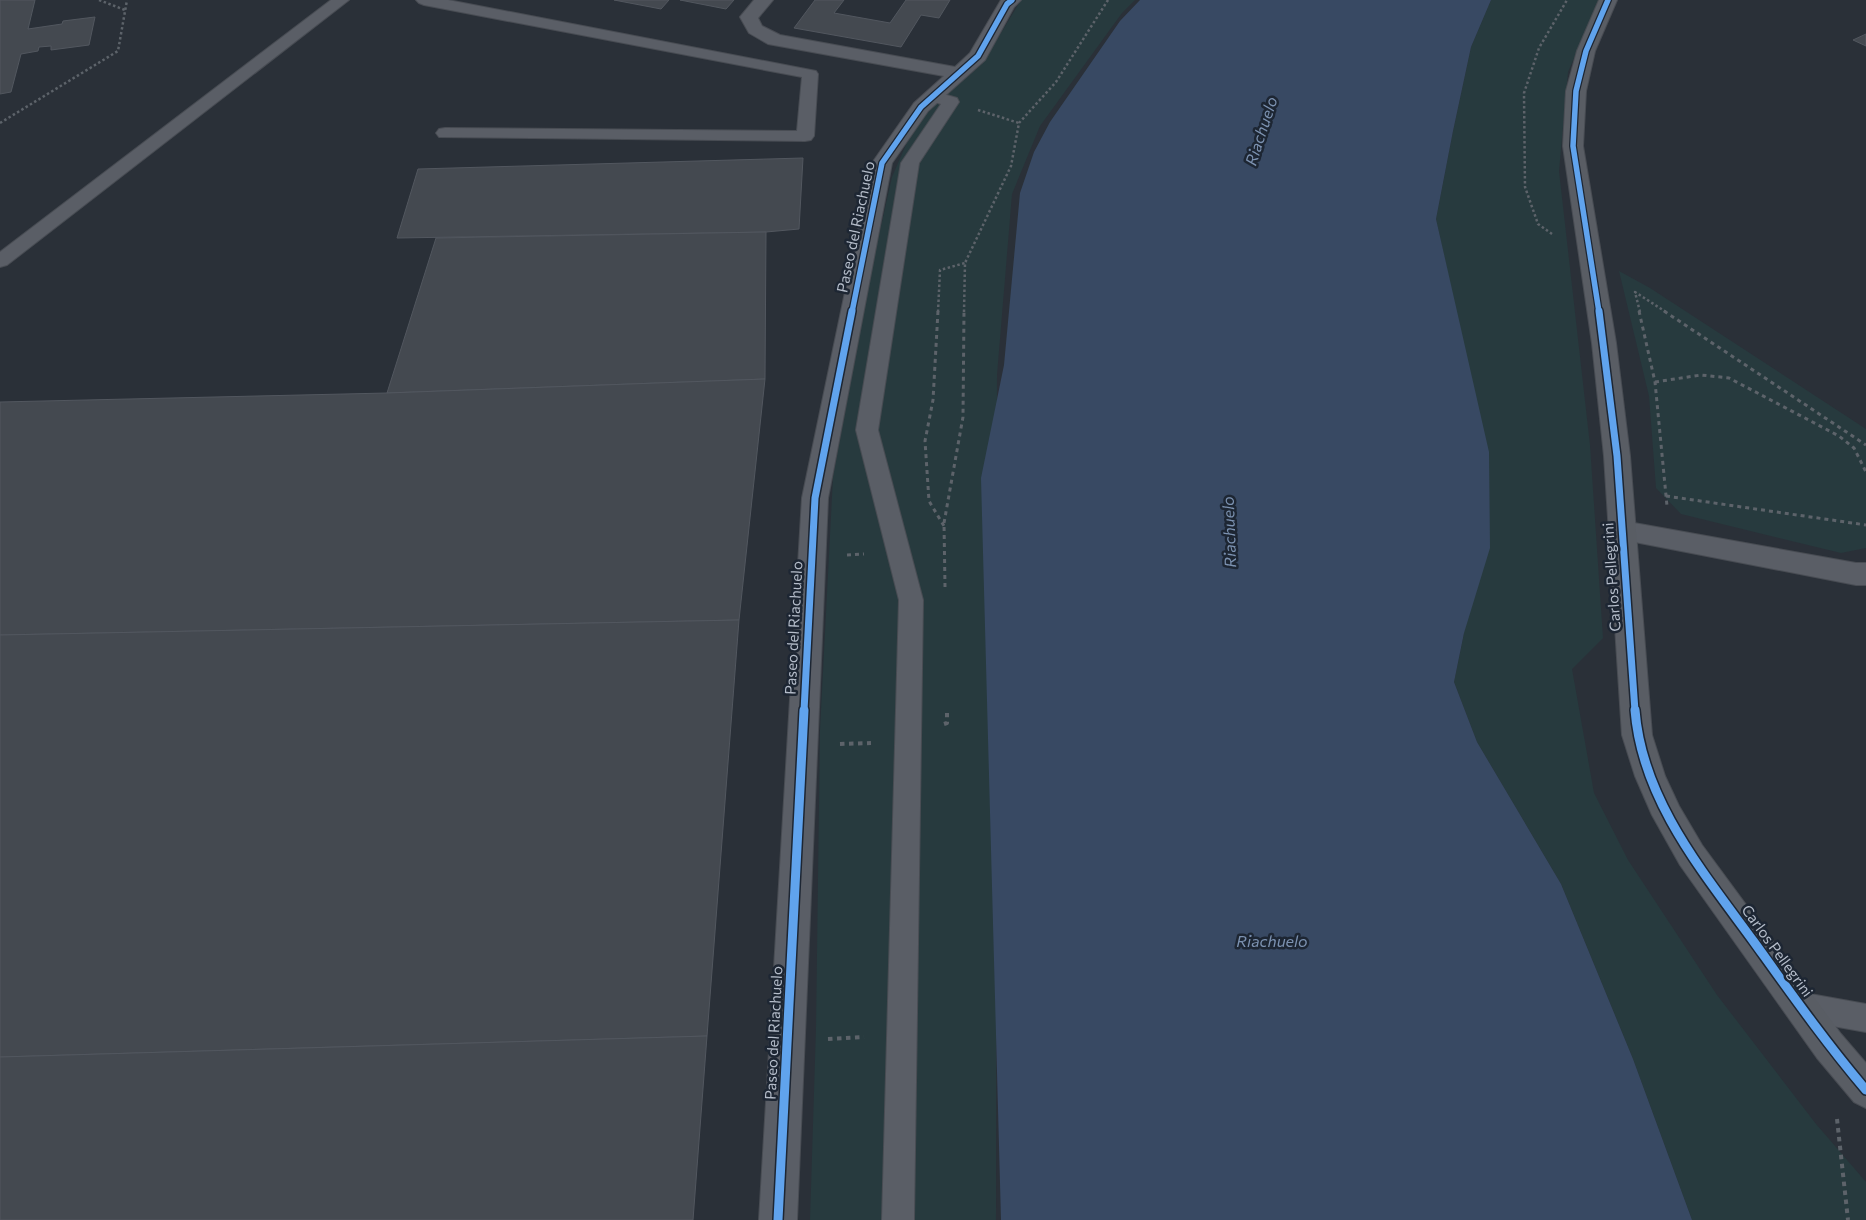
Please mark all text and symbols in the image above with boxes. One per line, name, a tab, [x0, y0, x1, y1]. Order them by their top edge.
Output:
water label: Riachuelo	[1240, 94, 1281, 168]
street label: Paseo del Riachuelo	[832, 159, 878, 294]
water label: Riachuelo	[1218, 496, 1239, 568]
street label: Carlos Pellegrini	[1598, 522, 1624, 632]
street label: Paseo del Riachuelo	[781, 561, 805, 695]
street label: Carlos Pellegrini	[1738, 901, 1817, 1000]
water label: Riachuelo	[1236, 931, 1308, 950]
street label: Paseo del Riachuelo	[761, 966, 785, 1100]

